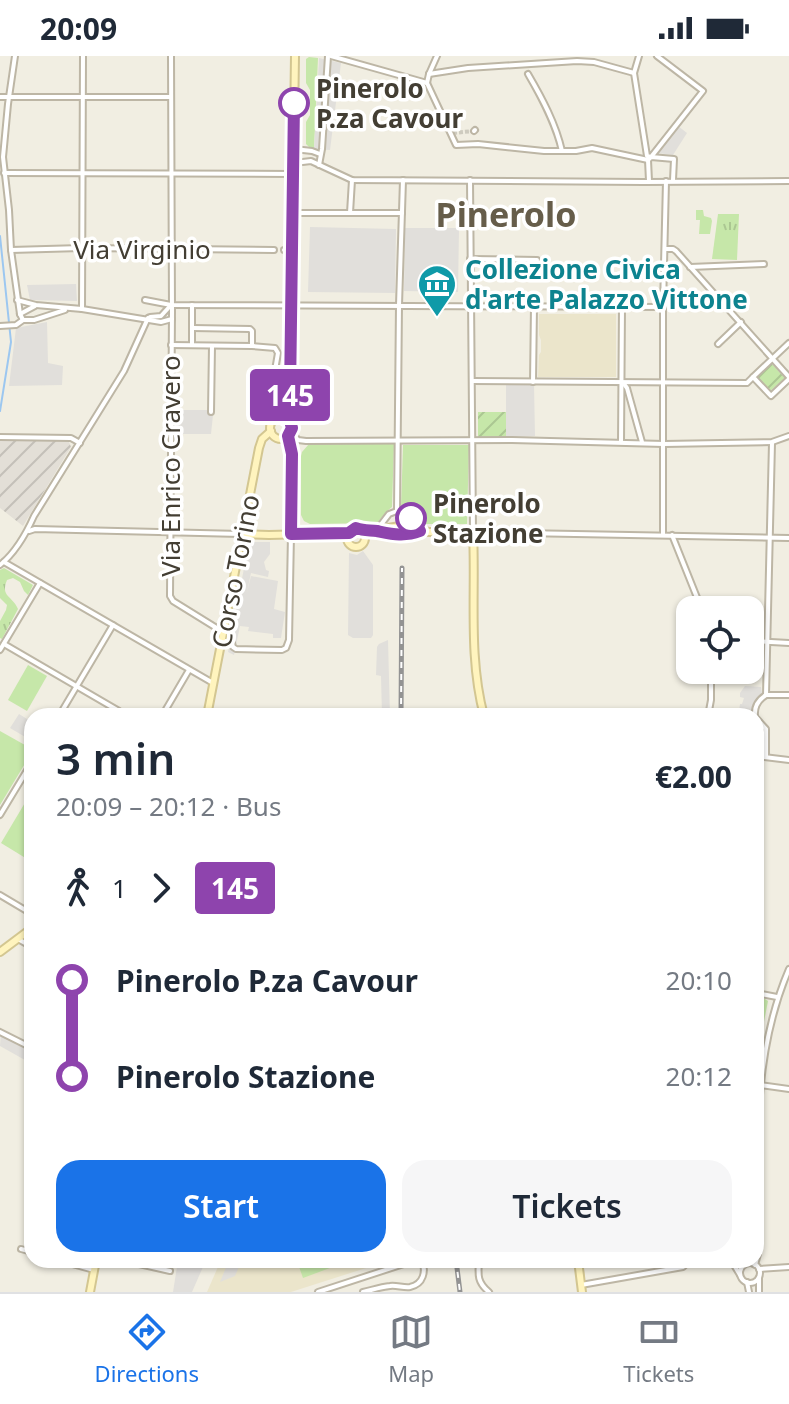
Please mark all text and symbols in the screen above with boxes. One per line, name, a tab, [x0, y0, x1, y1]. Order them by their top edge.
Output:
text: 20:09	[40, 8, 117, 49]
place label: Pinerolo P.za Cavour	[316, 70, 463, 136]
marker: Pinerolo P.za Cavour	[279, 88, 309, 118]
district label: Pinerolo	[436, 191, 576, 237]
street label: Via Virginio	[73, 231, 211, 267]
place label: Collezione Civica d'arte Palazzo Vittone	[465, 251, 748, 317]
museum icon: Collezione Civica d'arte Palazzo Vittone	[416, 263, 458, 318]
street label: Via Enrico Cravero	[152, 355, 188, 577]
line badge: 145	[244, 369, 336, 421]
text: 145	[266, 376, 314, 414]
place label: Pinerolo Stazione	[433, 485, 543, 551]
street label: Corso Torino	[202, 491, 268, 651]
marker: Pinerolo Stazione	[396, 503, 426, 533]
map controls	[676, 596, 764, 684]
button: locate	[676, 596, 764, 684]
text: 3 min	[56, 728, 175, 788]
text: €2.00	[655, 756, 732, 797]
text: 20:09 – 20:12 · Bus	[56, 788, 281, 824]
icon: walk	[56, 866, 100, 910]
icon: forward	[139, 866, 183, 910]
text: 145	[211, 869, 259, 907]
text: 1	[112, 870, 127, 906]
text: Pinerolo P.za Cavour	[116, 960, 418, 1001]
text: 20:10	[666, 962, 732, 998]
text: Pinerolo Stazione	[116, 1056, 376, 1097]
text: 20:12	[666, 1058, 732, 1094]
button: Start	[56, 1160, 386, 1252]
button: Tickets	[402, 1160, 732, 1252]
tab: Directions	[95, 1310, 199, 1388]
tab: Map	[388, 1310, 434, 1388]
tab: Tickets	[623, 1310, 694, 1388]

